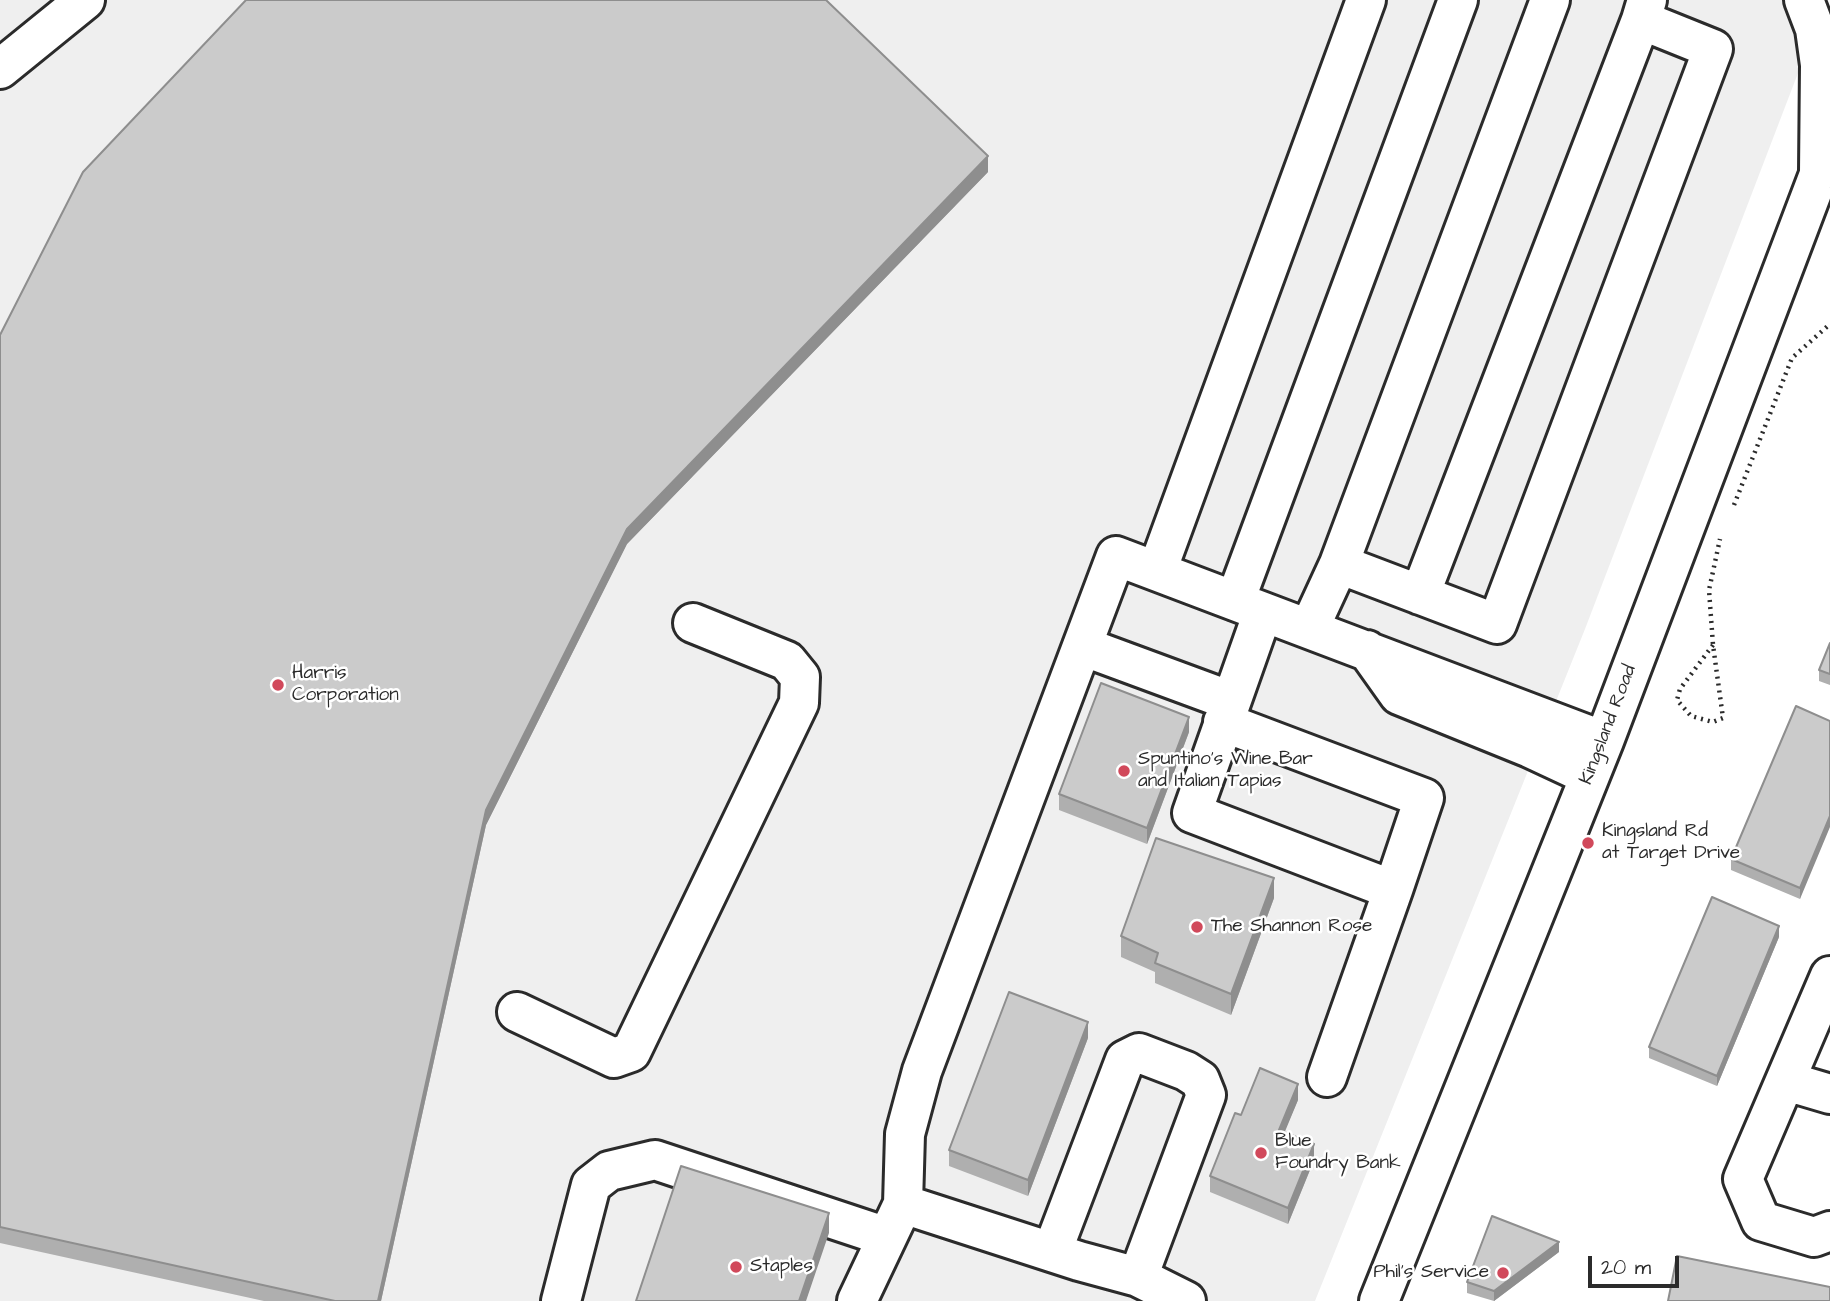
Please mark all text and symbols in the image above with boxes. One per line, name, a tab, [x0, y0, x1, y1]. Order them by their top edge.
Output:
street label: Kingsland Road	[1576, 662, 1642, 788]
place label: Harris Corporation	[292, 663, 399, 707]
marker: Harris Corporation	[270, 677, 286, 693]
place label: Spuntino's Wine Bar and Italian Tapias	[1138, 749, 1313, 793]
marker: Spuntino's Wine Bar and Italian Tapias	[1116, 763, 1132, 779]
place label: Kingsland Rd at Target Drive	[1602, 821, 1740, 865]
marker: Kingsland Rd at Target Drive	[1580, 835, 1596, 851]
place label: The Shannon Rose	[1211, 916, 1372, 938]
marker: The Shannon Rose	[1189, 919, 1205, 935]
place label: Blue Foundry Bank	[1275, 1131, 1401, 1175]
marker: Blue Foundry Bank	[1253, 1145, 1269, 1161]
scale bar	[1592, 1242, 1683, 1286]
text: 20 m	[1601, 1253, 1651, 1282]
place label: Staples	[750, 1256, 813, 1278]
marker: Staples	[728, 1259, 744, 1275]
place label: Phil's Service	[1373, 1262, 1489, 1284]
marker: Phil's Service	[1495, 1265, 1511, 1281]

